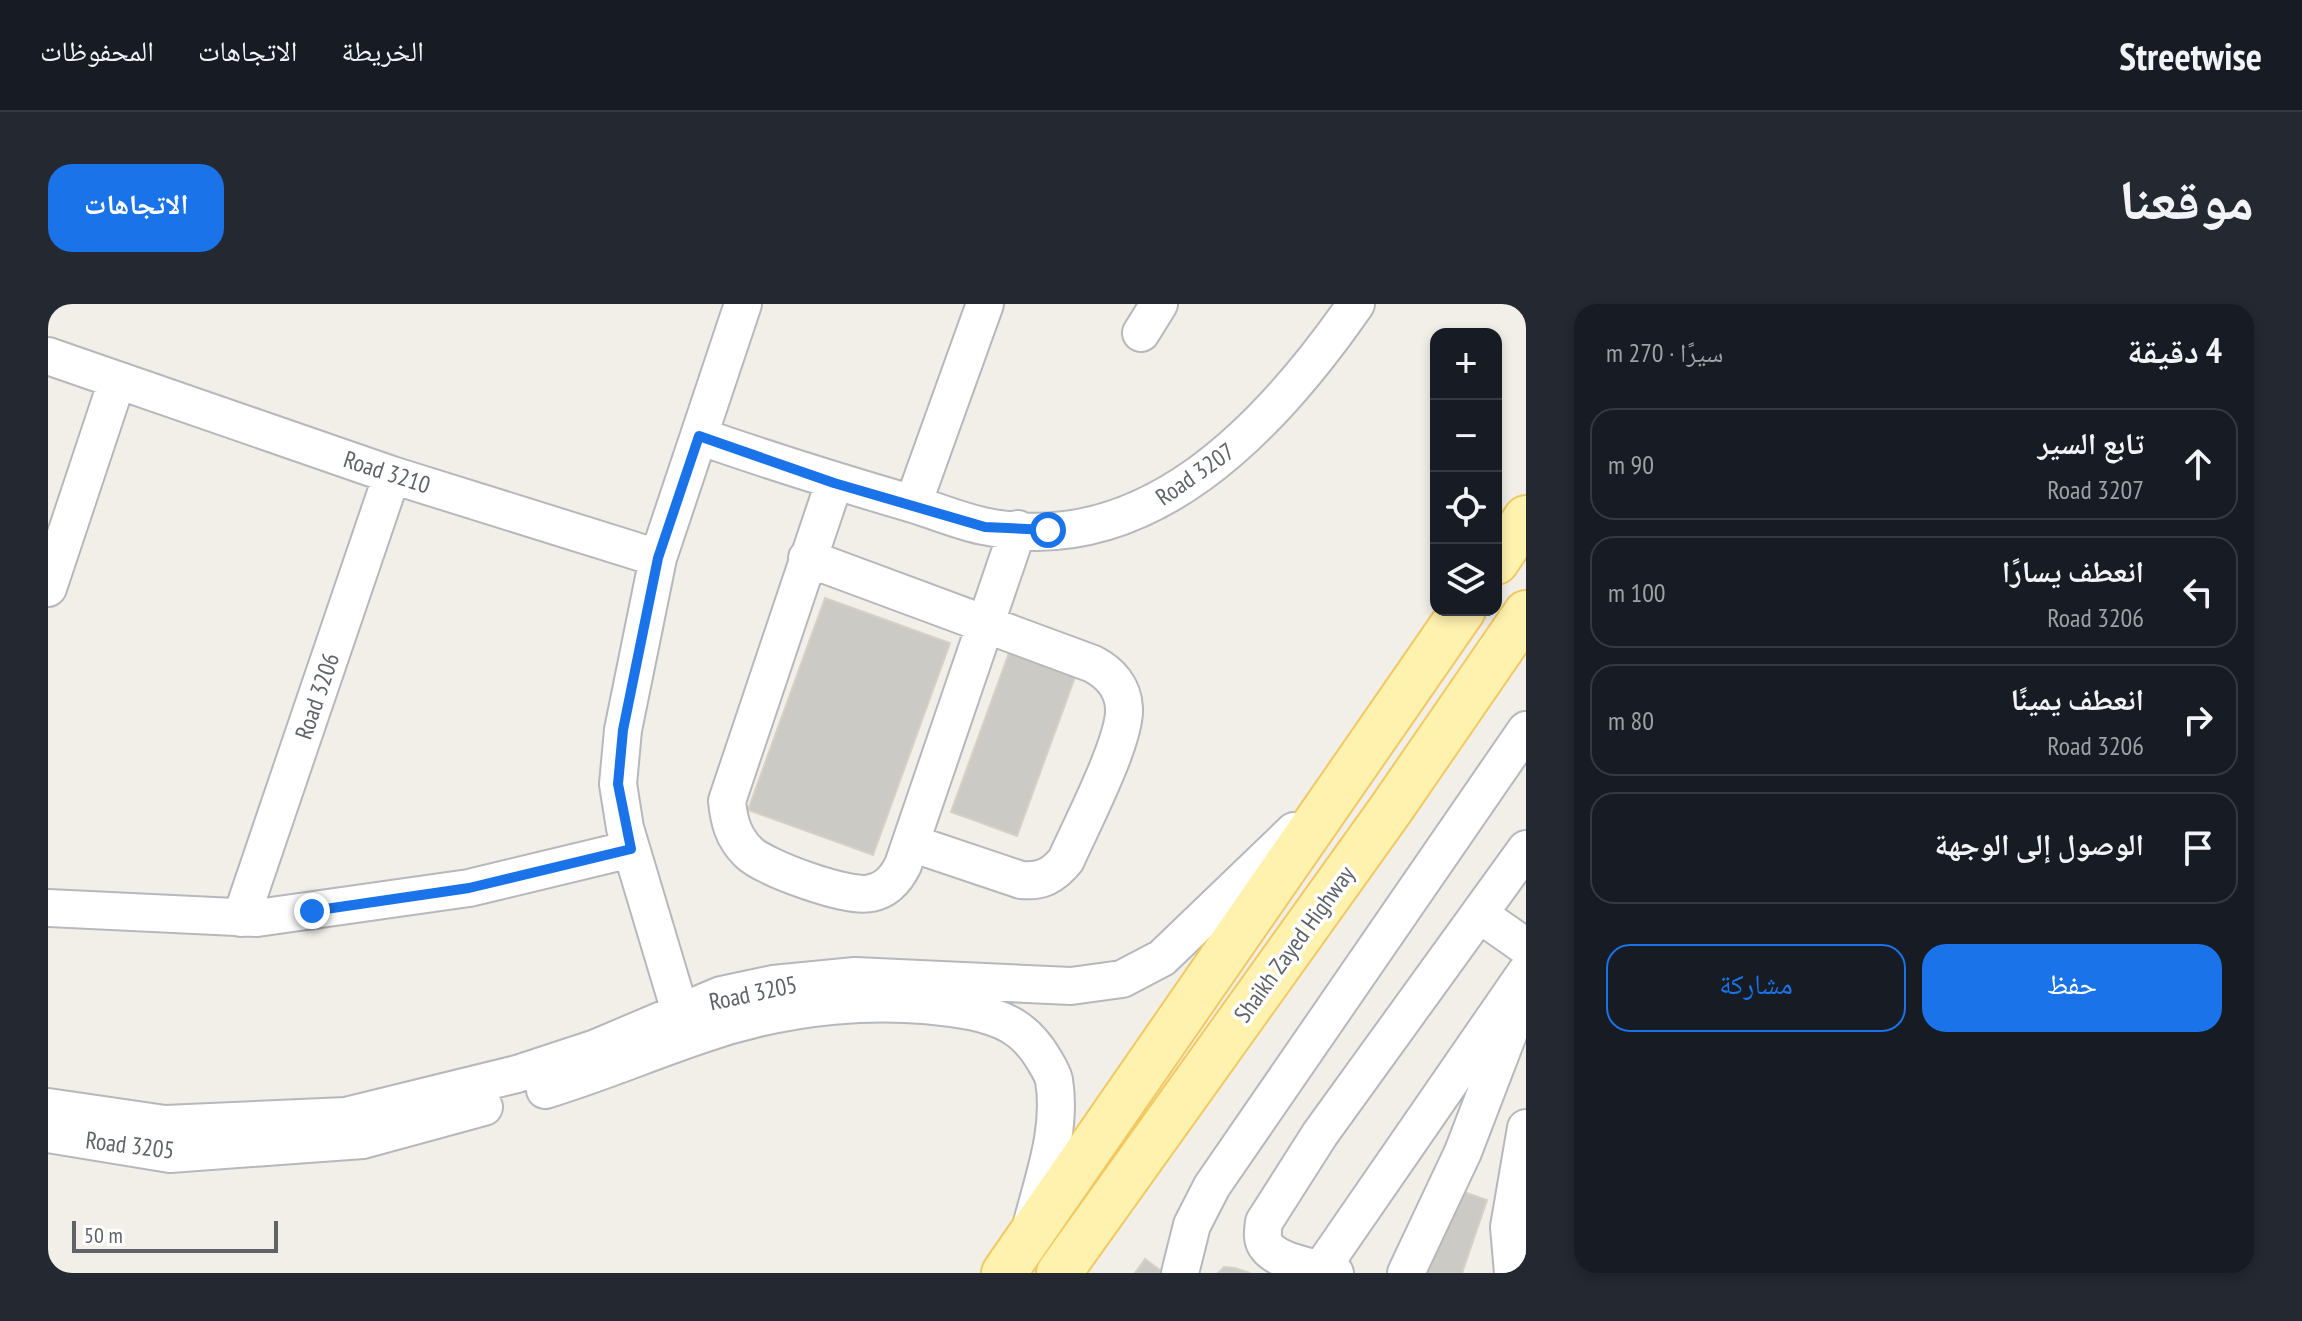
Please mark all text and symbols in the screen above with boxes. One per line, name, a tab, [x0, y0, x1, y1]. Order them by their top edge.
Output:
text: Streetwise	[2119, 31, 2262, 80]
text: المحفوظات	[40, 32, 154, 69]
text: الاتجاهات	[198, 32, 297, 69]
text: الخريطة	[341, 32, 424, 69]
text: موقعنا	[2119, 163, 2254, 235]
button: الاتجاهات	[48, 164, 224, 252]
map controls	[1430, 328, 1502, 616]
button: +	[1430, 328, 1502, 400]
text: 4 دقيقة	[2127, 328, 2222, 372]
text: سيرًا · 270 m	[1606, 336, 1723, 369]
button: −	[1430, 400, 1502, 472]
text: تابع السير	[2038, 423, 2144, 462]
street label: Road 3207	[1150, 436, 1240, 512]
icon: ahead	[2176, 442, 2220, 486]
street label: Road 3210	[340, 443, 434, 501]
text: 90 m	[1608, 448, 1654, 481]
button: locate	[1430, 472, 1502, 544]
text: Road 3207	[2047, 473, 2144, 506]
route start	[1030, 512, 1066, 548]
button: layers	[1430, 544, 1502, 616]
text: انعطف يسارًا	[2002, 551, 2144, 590]
icon: left	[2176, 570, 2220, 614]
text: 100 m	[1608, 576, 1666, 609]
text: Road 3206	[2047, 601, 2144, 634]
street label: Road 3206	[288, 649, 346, 743]
text: انعطف يمينًا	[2011, 679, 2144, 718]
icon: right	[2176, 698, 2220, 742]
text: 80 m	[1608, 704, 1654, 737]
text: Road 3206	[2047, 729, 2144, 762]
text: الوصول إلى الوجهة	[1934, 824, 2144, 863]
icon: arrive	[2176, 826, 2220, 870]
street label: Shaikh Zayed Highway	[1227, 860, 1361, 1028]
route end	[294, 893, 330, 929]
button: مشاركة	[1606, 944, 1906, 1032]
button: حفظ	[1922, 944, 2222, 1032]
street label: Road 3205	[706, 969, 800, 1017]
street label: Road 3205	[84, 1124, 176, 1166]
scale bar	[72, 1217, 278, 1253]
text: 50 m	[84, 1221, 123, 1249]

